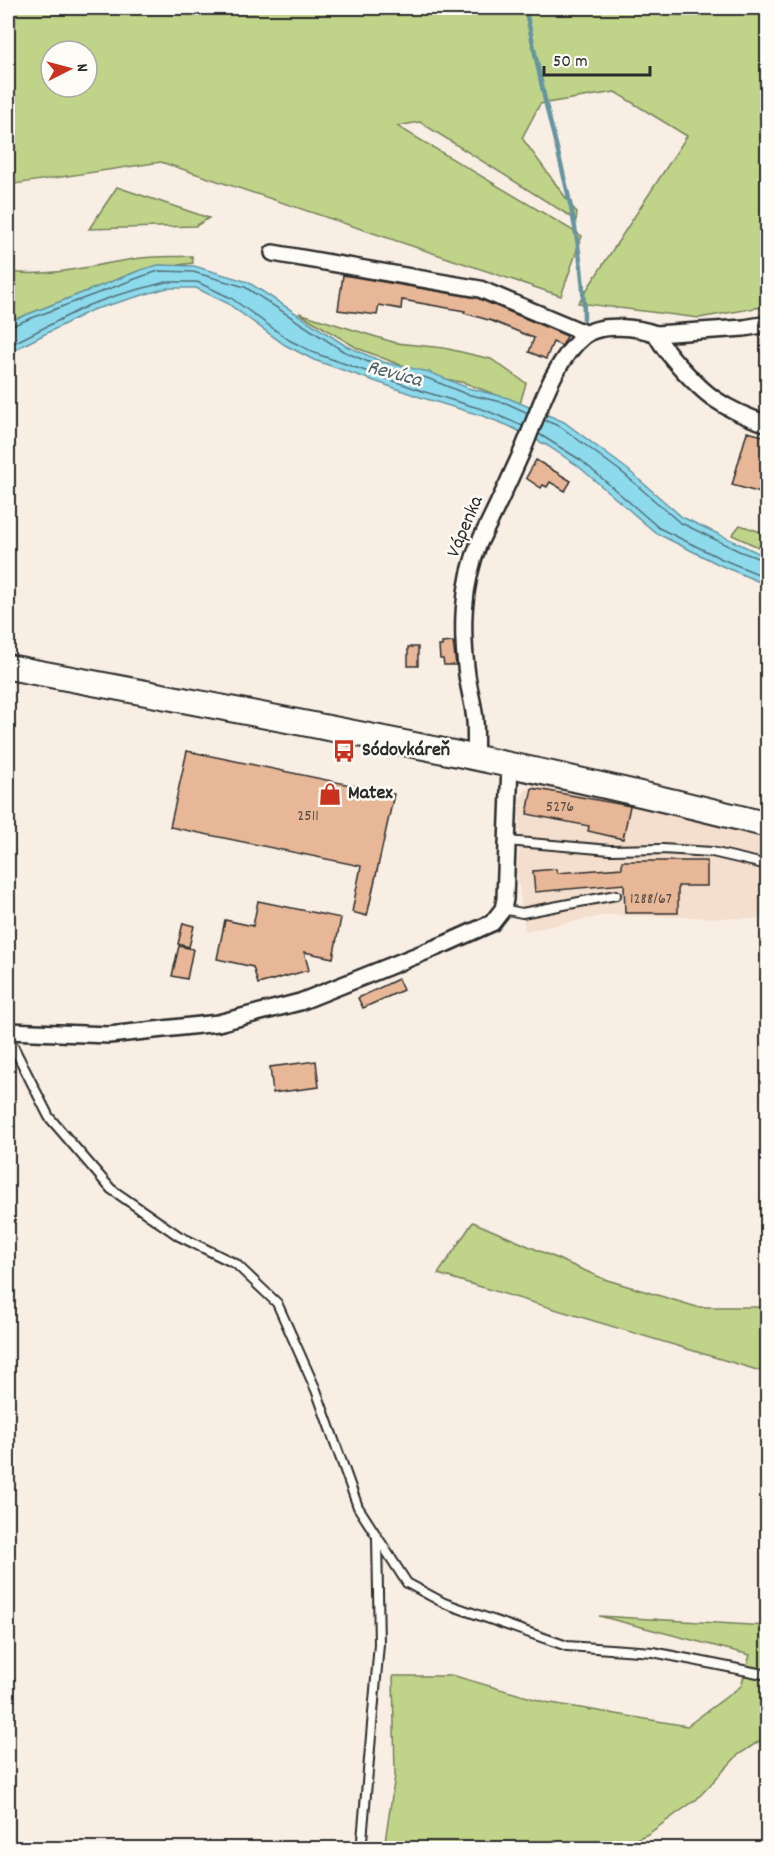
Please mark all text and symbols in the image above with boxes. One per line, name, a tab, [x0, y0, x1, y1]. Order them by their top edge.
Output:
north arrow	[39, 39, 99, 99]
scale bar	[544, 39, 650, 77]
text: 50 m	[553, 50, 588, 75]
text: N	[70, 63, 93, 73]
water label: Revúca	[363, 353, 426, 397]
street label: Vápenka	[441, 491, 492, 562]
place label: Sódovkáreň	[362, 737, 450, 765]
bus stop icon: Sódovkáreň	[331, 738, 357, 764]
place label: Matex	[348, 780, 393, 808]
shop icon: Matex	[317, 781, 343, 807]
house number: 5276	[546, 796, 574, 819]
house number: 2511	[297, 805, 319, 828]
house number: 1288/67	[630, 888, 672, 911]

